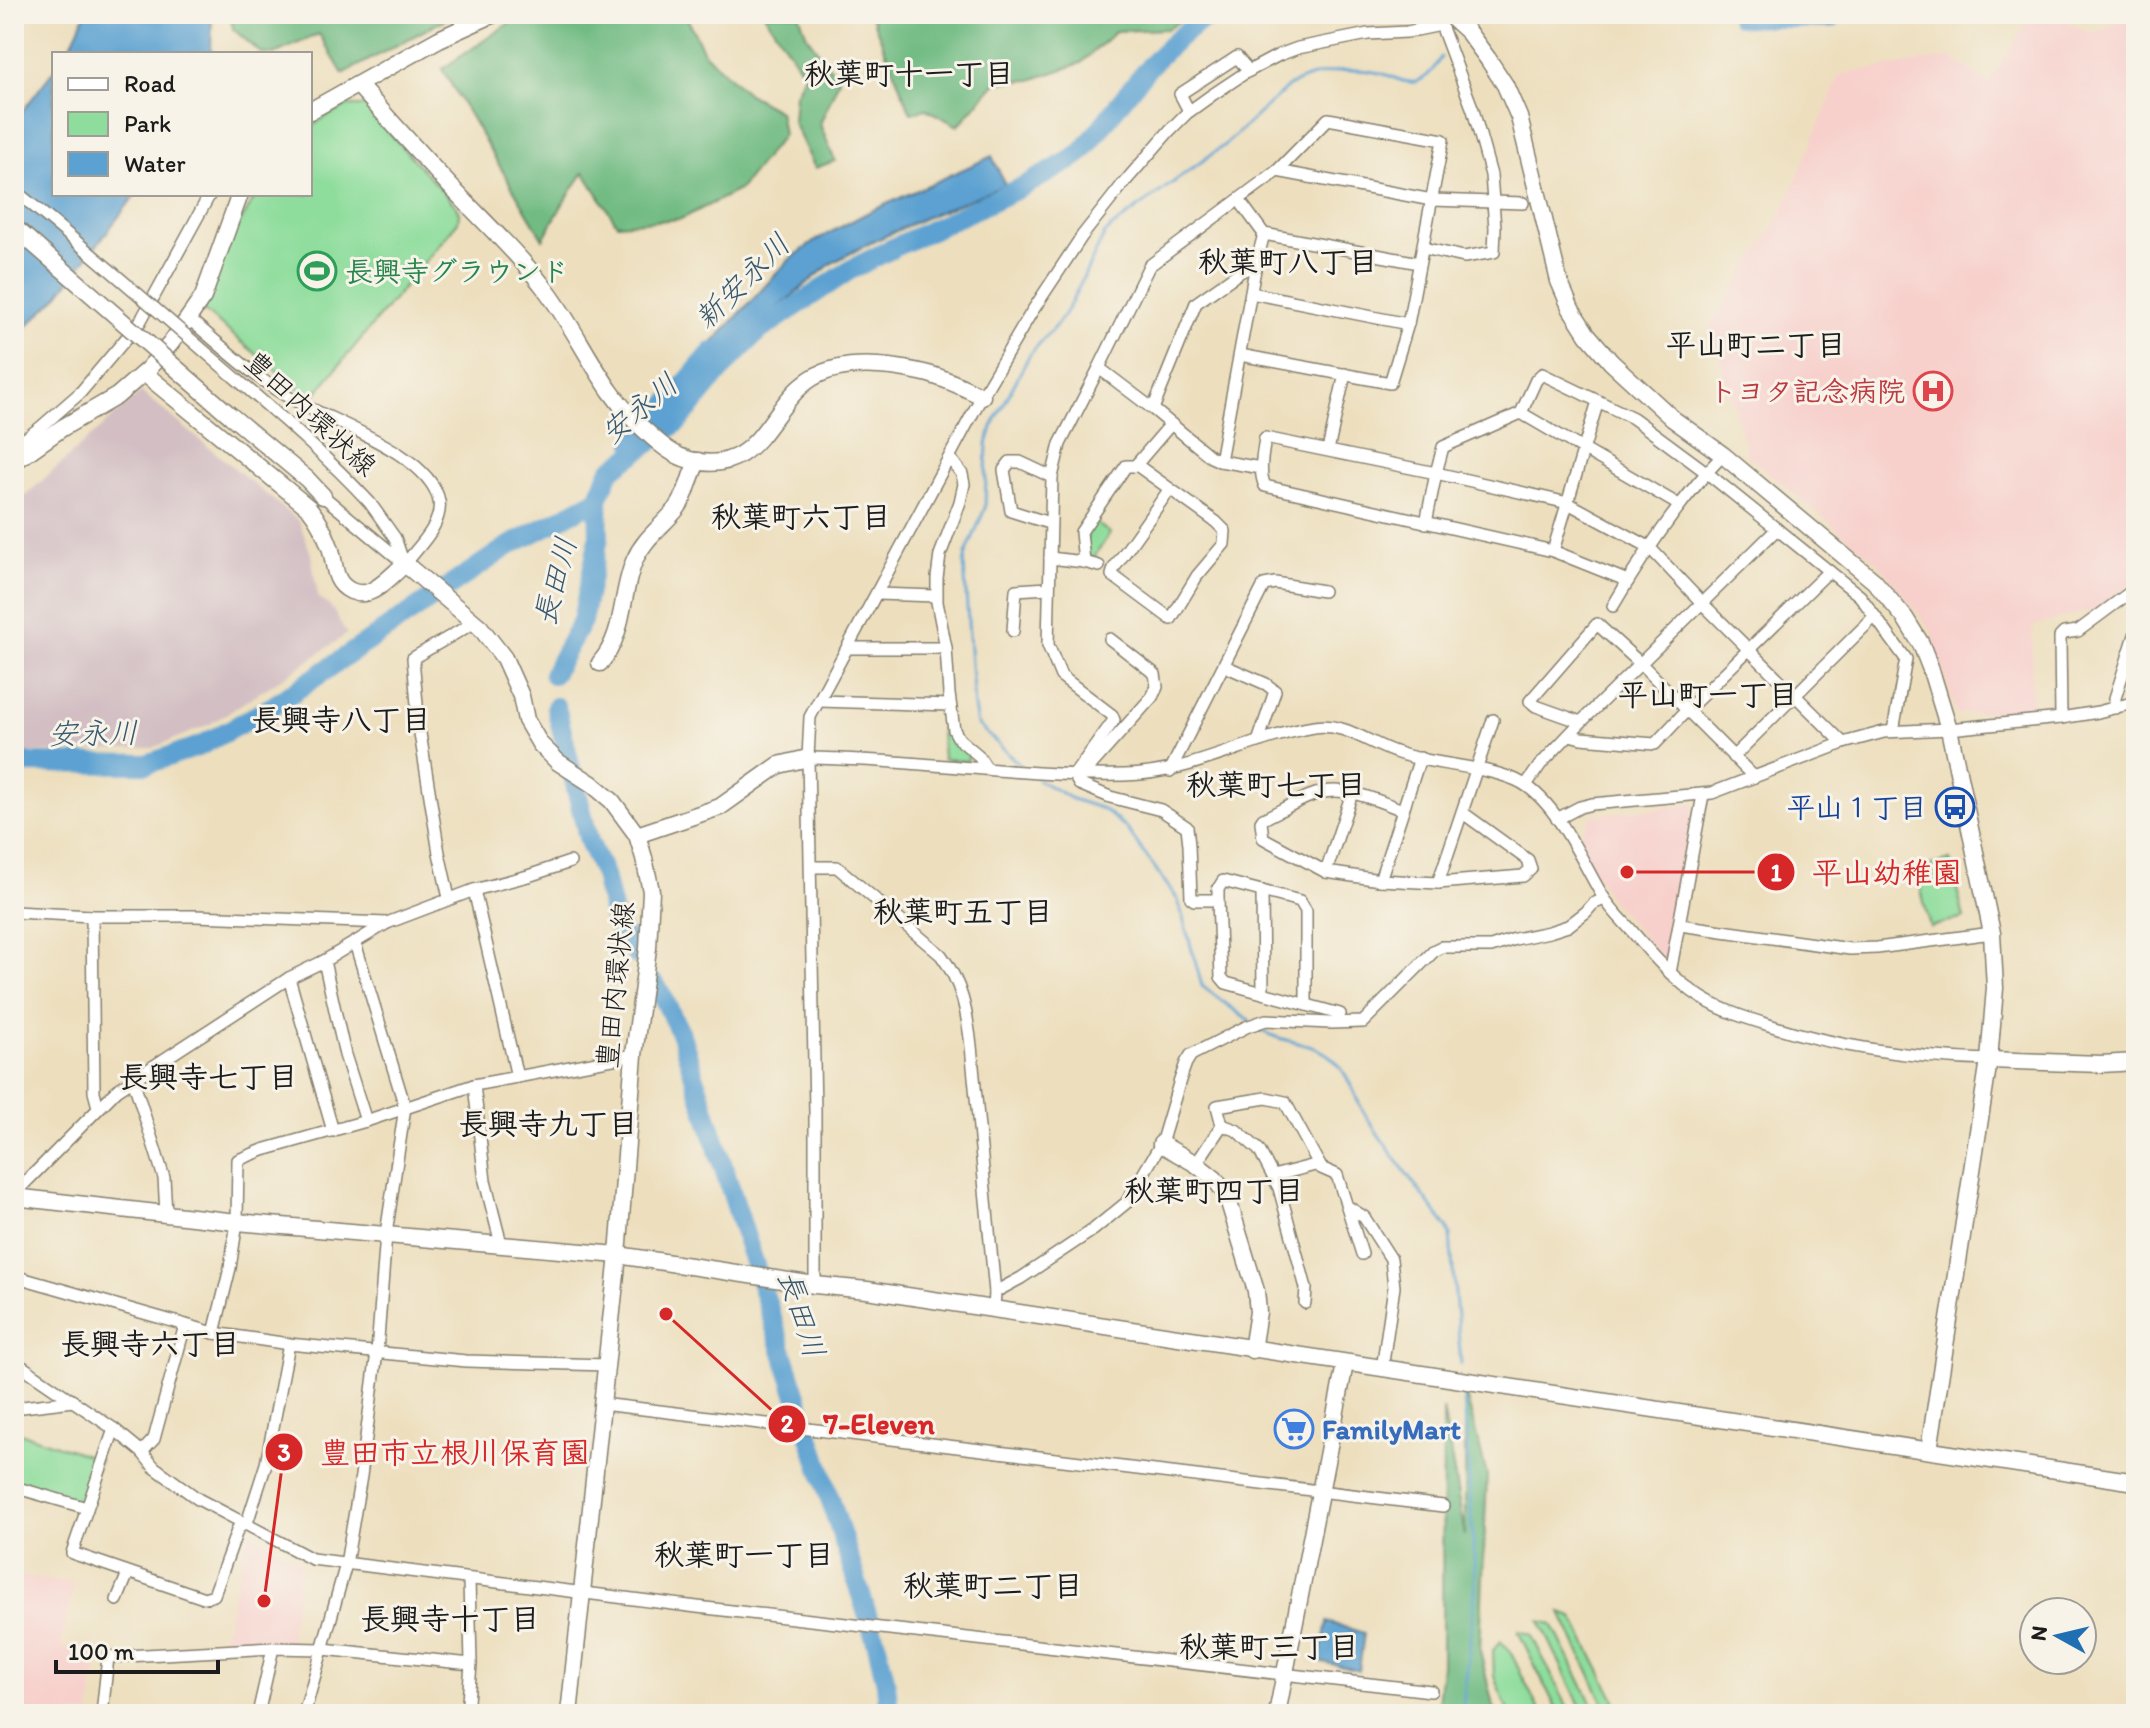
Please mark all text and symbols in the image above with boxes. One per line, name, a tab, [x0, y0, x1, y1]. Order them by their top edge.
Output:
legend	[52, 52, 312, 196]
district label: 秋葉町十一丁目	[804, 55, 1014, 92]
text: Road	[124, 69, 176, 98]
text: Park	[124, 109, 171, 138]
text: Water	[124, 149, 186, 178]
water label: 新安永川	[686, 225, 798, 337]
district label: 秋葉町八丁目	[1198, 243, 1378, 280]
sports icon: 長興寺グラウンド	[296, 250, 338, 292]
place label: 長興寺グラウンド	[345, 254, 569, 288]
district label: 平山町二丁目	[1666, 326, 1846, 363]
street label: 豊田内環状線	[238, 343, 384, 483]
water label: 安永川	[593, 365, 685, 451]
hospital icon: トヨタ記念病院	[1912, 370, 1954, 412]
place label: トヨタ記念病院	[1709, 374, 1905, 408]
district label: 秋葉町六丁目	[711, 498, 891, 535]
water label: 長田川	[525, 533, 585, 629]
district label: 平山町一丁目	[1618, 676, 1798, 713]
district label: 長興寺八丁目	[251, 701, 431, 738]
water label: 安永川	[48, 714, 138, 752]
district label: 秋葉町七丁目	[1186, 766, 1366, 803]
bus stop icon: 平山１丁目	[1934, 786, 1976, 828]
place label: 平山１丁目	[1787, 790, 1927, 824]
callout: 平山幼稚園	[1756, 845, 1978, 899]
text: 平山幼稚園	[1812, 854, 1962, 891]
text: 1	[1770, 858, 1782, 887]
district label: 秋葉町五丁目	[873, 893, 1053, 930]
street label: 豊田内環状線	[589, 900, 641, 1070]
district label: 長興寺七丁目	[118, 1058, 298, 1095]
district label: 長興寺九丁目	[458, 1105, 638, 1142]
district label: 秋葉町四丁目	[1124, 1172, 1304, 1209]
water label: 長田川	[770, 1265, 834, 1363]
district label: 長興寺六丁目	[60, 1325, 240, 1362]
callout: 7-Eleven	[767, 1397, 950, 1451]
text: 7-Eleven	[822, 1405, 935, 1442]
supermarket icon: FamilyMart	[1273, 1408, 1315, 1450]
text: 2	[781, 1409, 794, 1438]
place label: FamilyMart	[1322, 1412, 1461, 1446]
callout: 豊田市立根川保育園	[264, 1425, 606, 1479]
text: 豊田市立根川保育園	[320, 1434, 590, 1471]
text: 3	[277, 1438, 291, 1467]
district label: 秋葉町一丁目	[654, 1536, 834, 1573]
district label: 秋葉町二丁目	[903, 1567, 1083, 1604]
north arrow	[2018, 1596, 2098, 1676]
district label: 長興寺十丁目	[360, 1600, 540, 1637]
scale bar	[56, 1624, 218, 1674]
text: N	[2024, 1624, 2053, 1643]
district label: 秋葉町三丁目	[1179, 1628, 1359, 1665]
text: 100 m	[68, 1637, 134, 1666]

